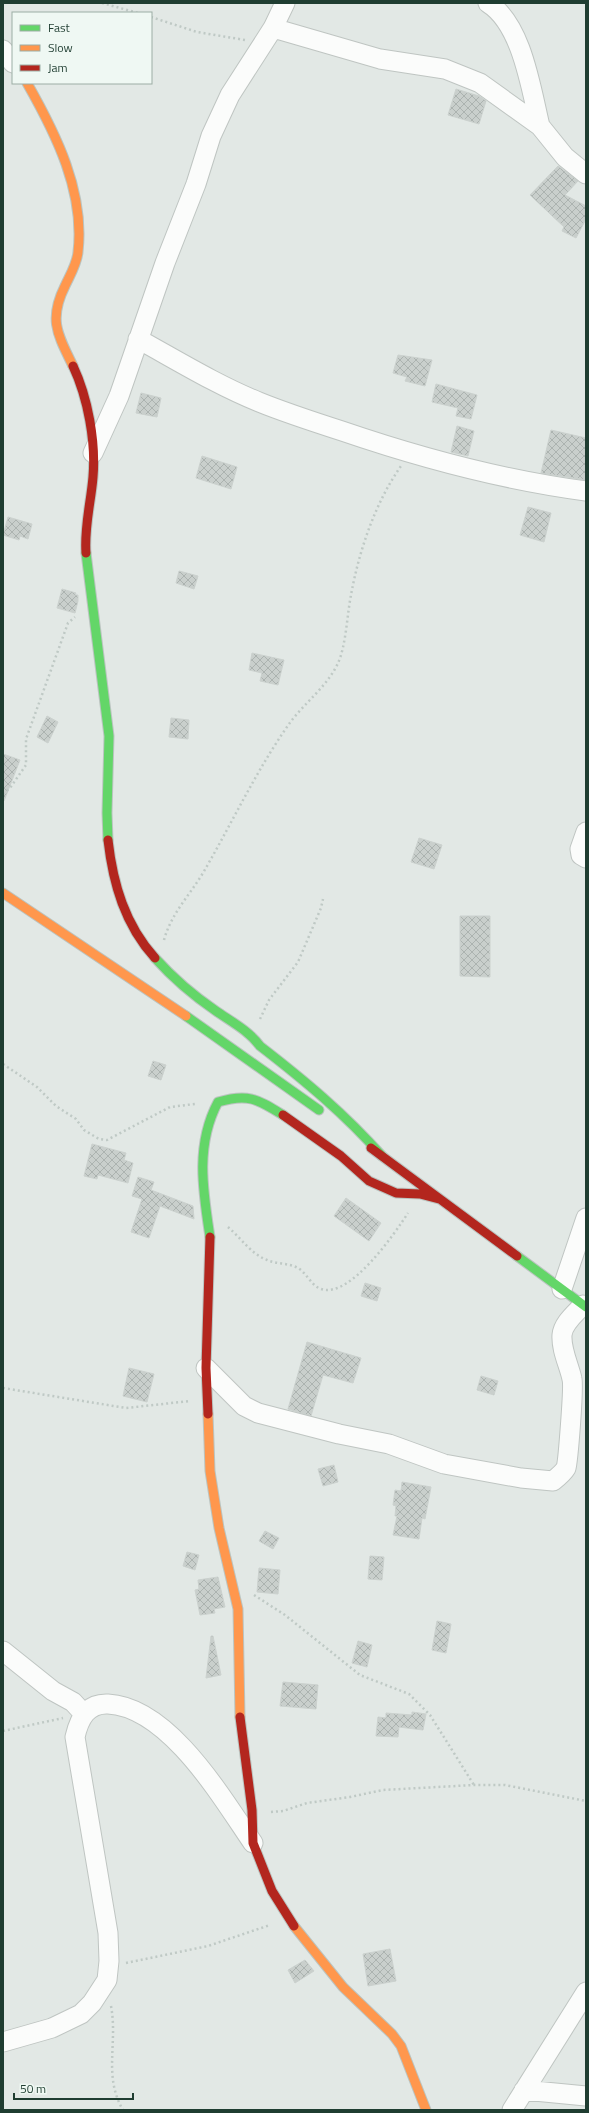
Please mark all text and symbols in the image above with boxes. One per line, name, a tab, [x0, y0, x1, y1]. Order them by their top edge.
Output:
legend	[12, 12, 152, 84]
text: Fast	[48, 18, 71, 37]
text: Slow	[48, 38, 73, 57]
text: Jam	[48, 58, 68, 77]
scale bar	[14, 2075, 133, 2101]
text: 50 m	[20, 2079, 46, 2098]

